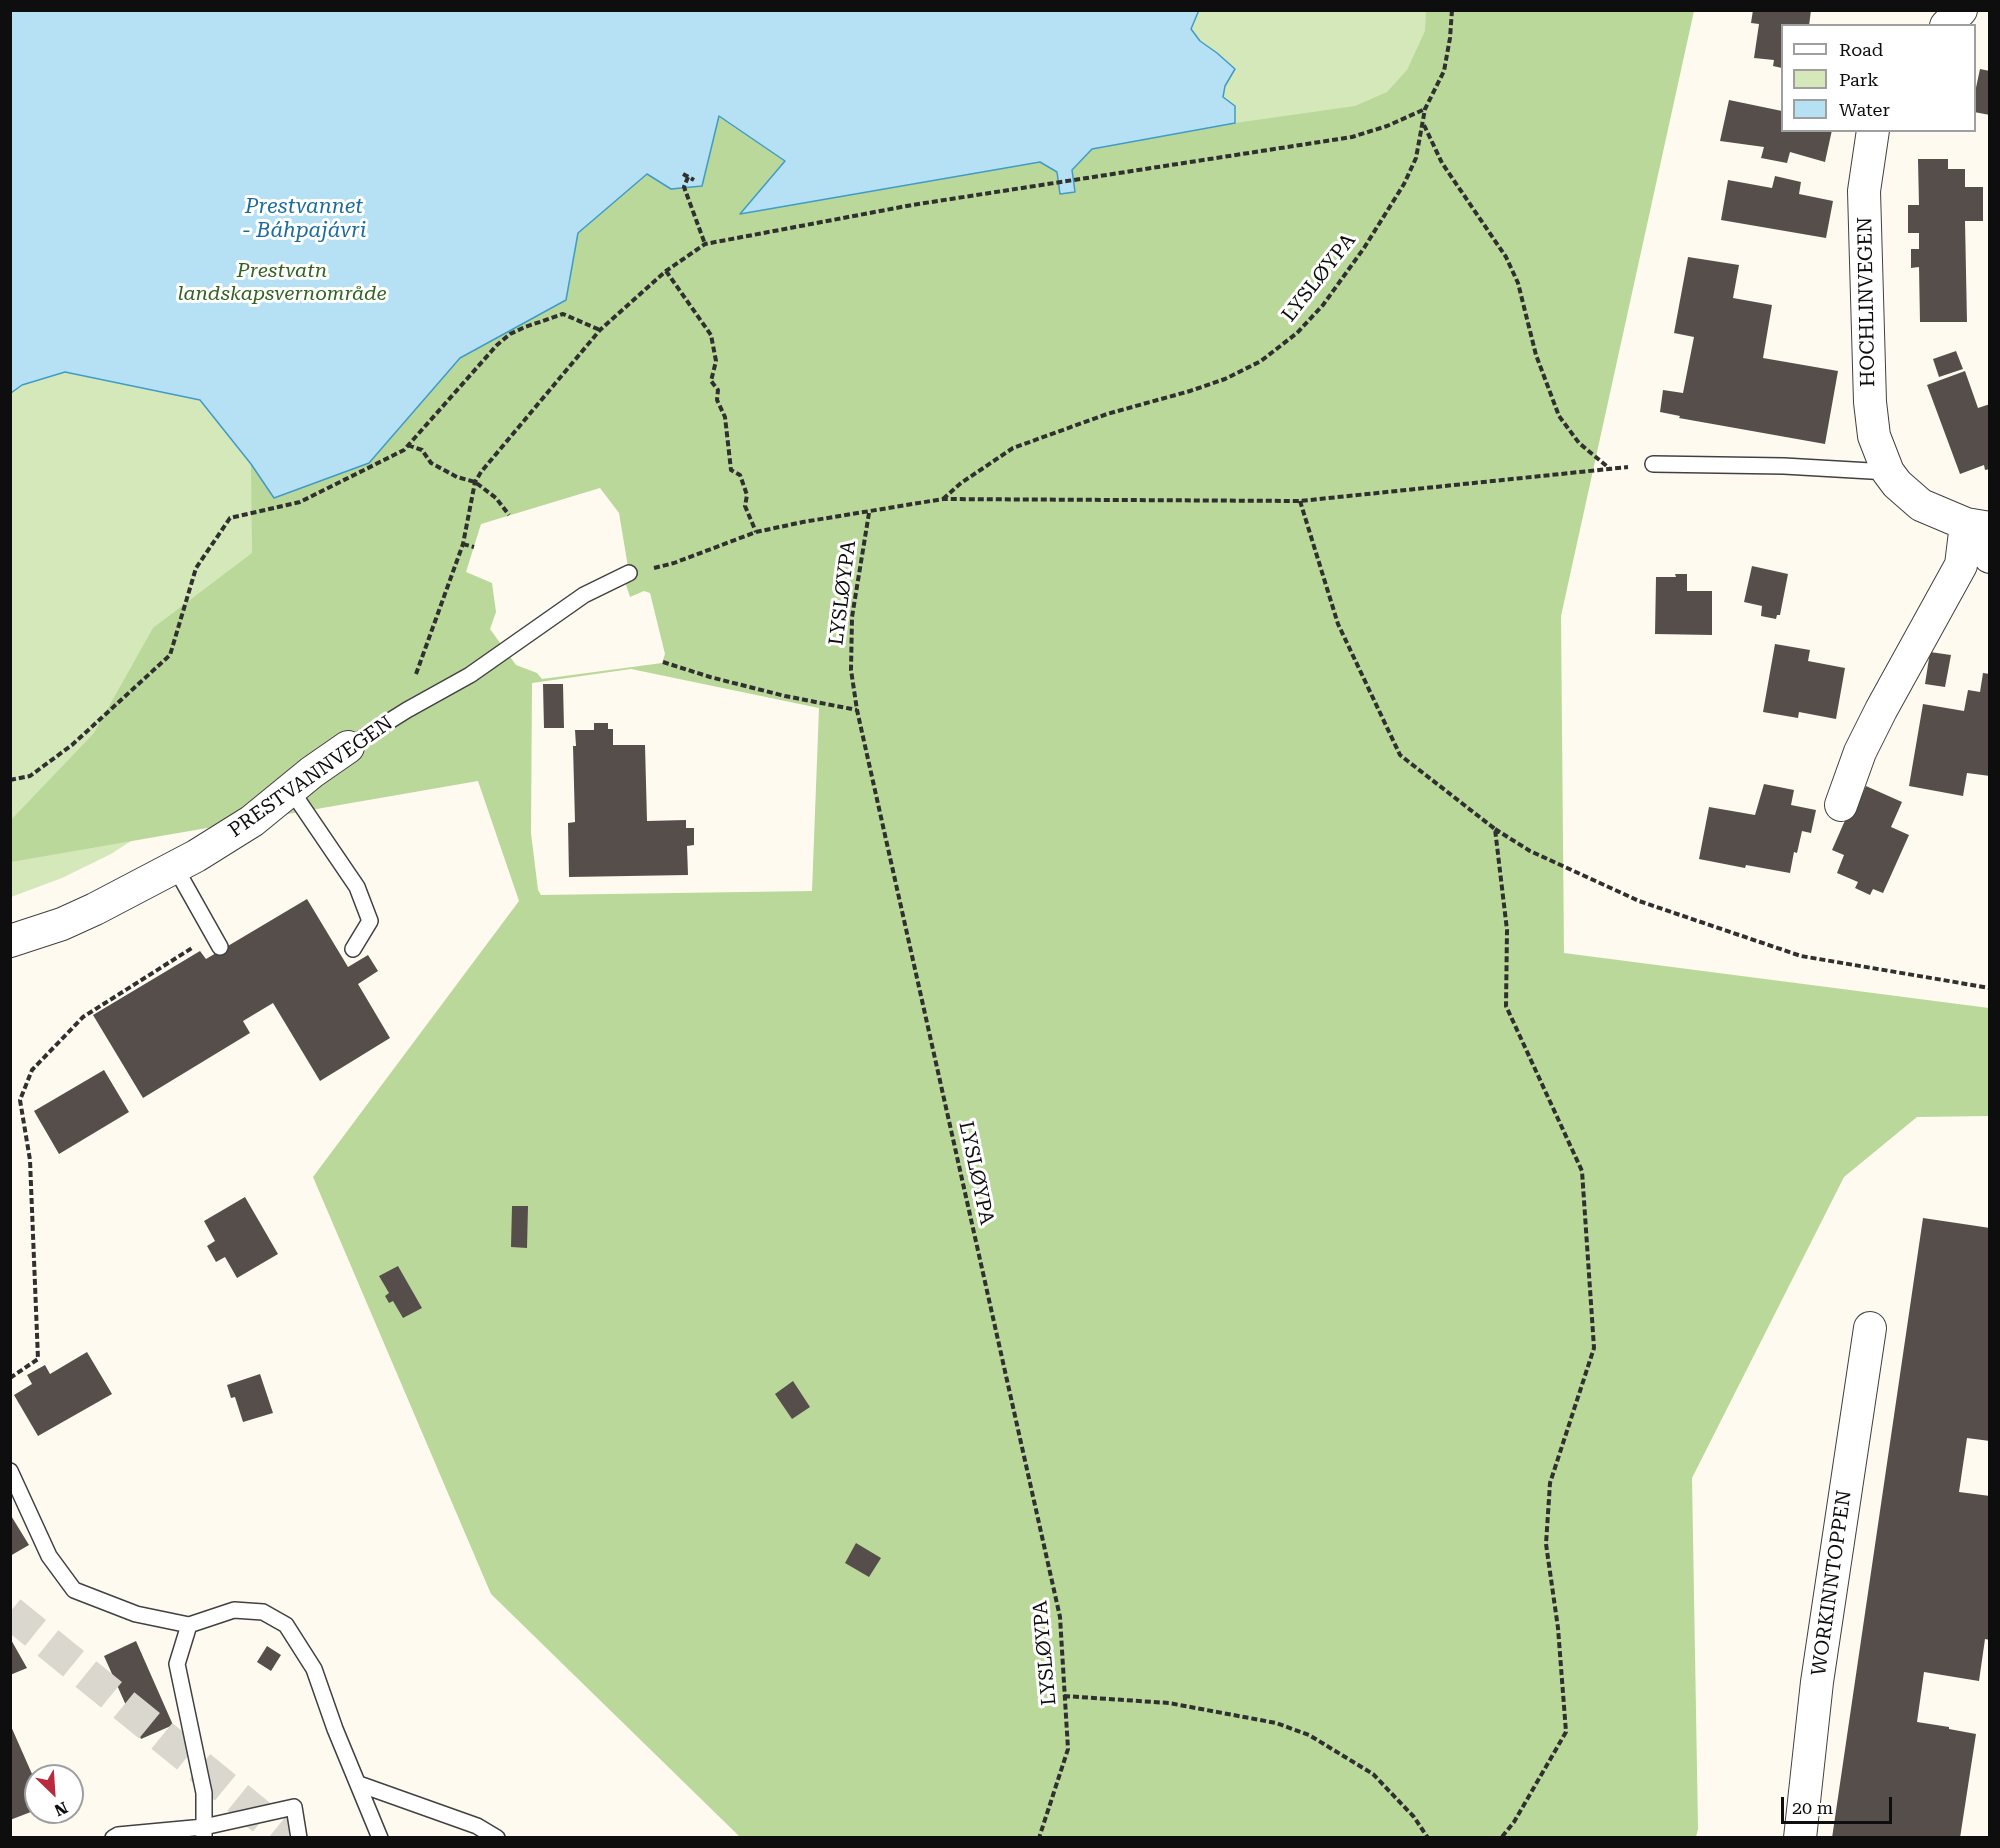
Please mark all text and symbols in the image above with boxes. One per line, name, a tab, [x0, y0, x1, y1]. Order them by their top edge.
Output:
legend	[1781, 24, 1976, 132]
text: Road	[1839, 39, 1883, 60]
text: Park	[1839, 69, 1879, 90]
text: Water	[1839, 99, 1890, 120]
water label: Prestvannet - Báhpajávri	[242, 194, 366, 244]
street label: HOCHLINVEGEN	[1854, 217, 1880, 387]
street label: LYSLØYPA	[1277, 229, 1361, 327]
park label: Prestvatn landskapsvernområde	[177, 259, 387, 306]
street label: LYSLØYPA	[825, 539, 861, 647]
street label: PRESTVANNVEGEN	[224, 711, 398, 843]
street label: LYSLØYPA	[953, 1119, 999, 1227]
street label: WORKINNTOPPEN	[1807, 1489, 1857, 1677]
street label: LYSLØYPA	[1028, 1600, 1062, 1706]
north arrow	[24, 1764, 84, 1824]
scale bar	[1784, 1785, 1895, 1823]
text: 20 m	[1792, 1797, 1833, 1818]
text: N	[51, 1798, 71, 1820]

